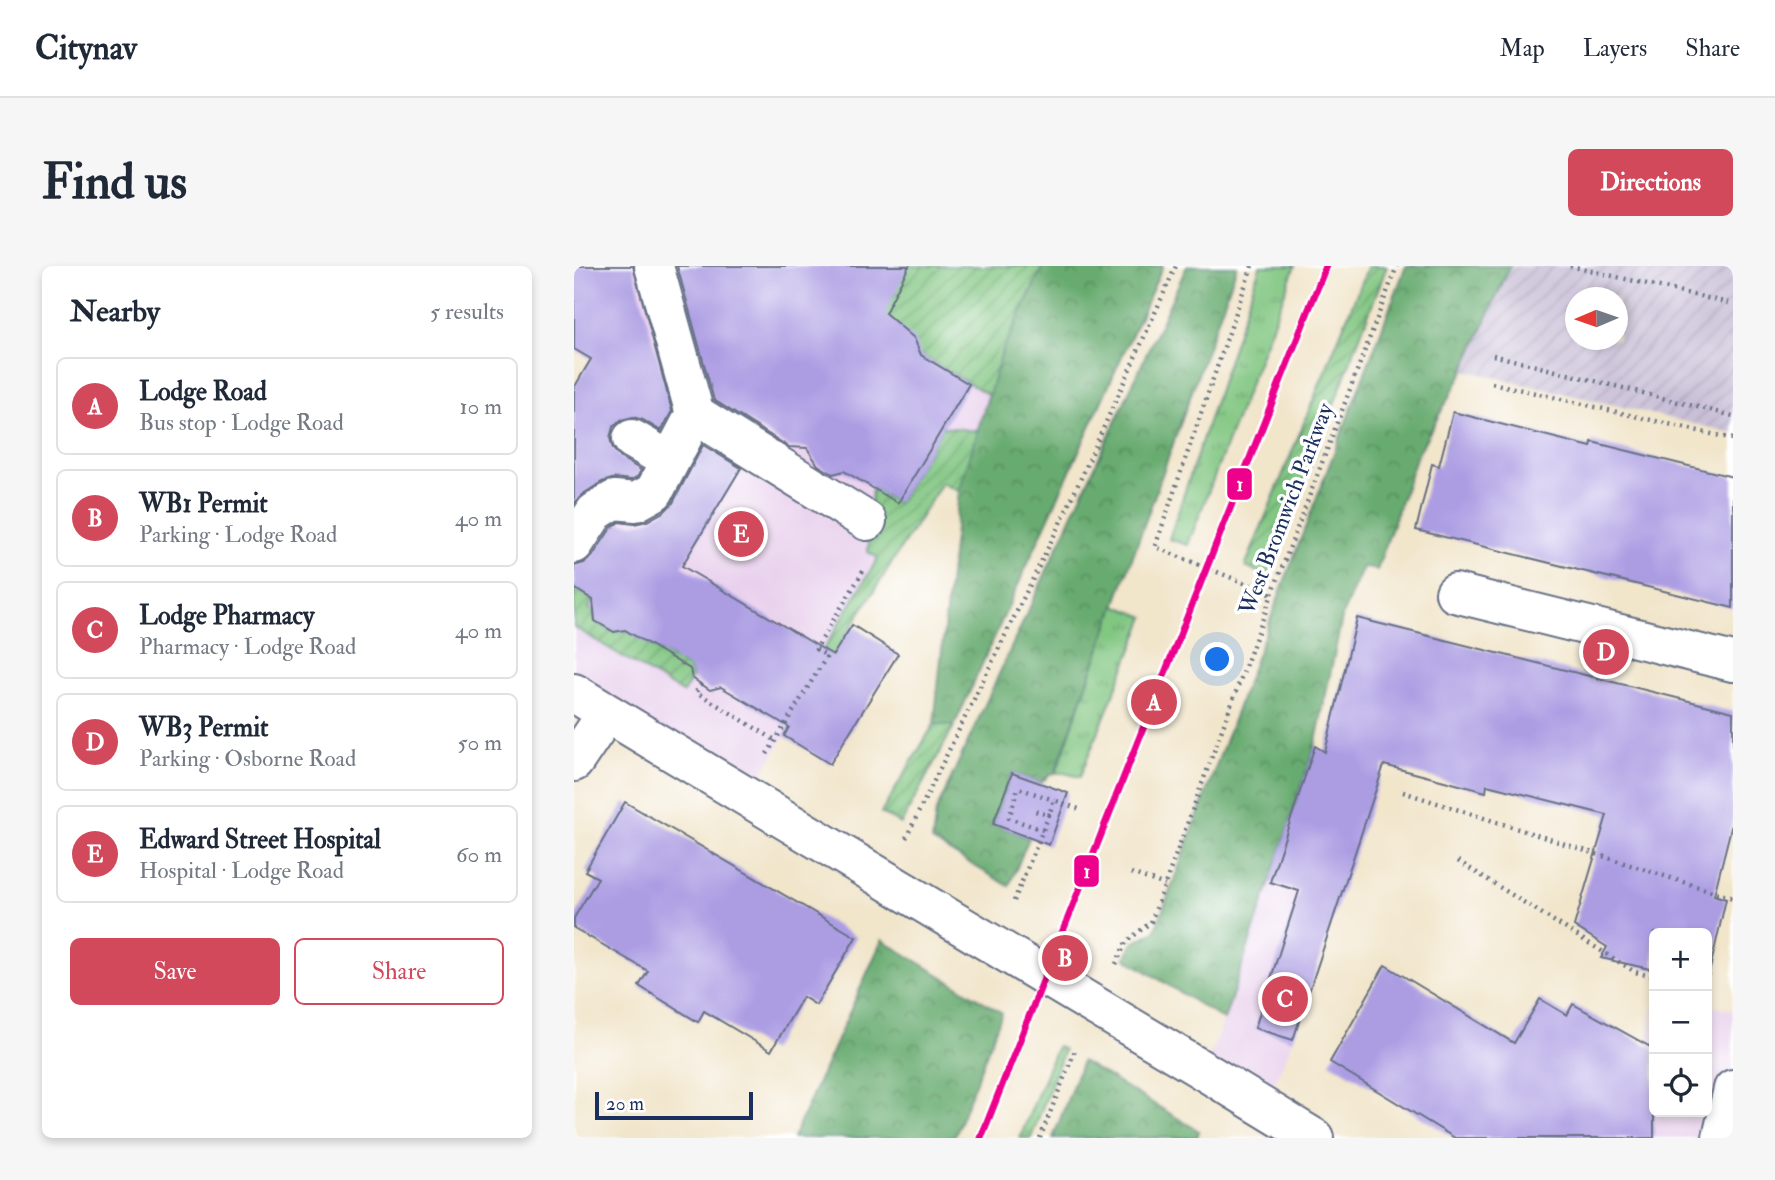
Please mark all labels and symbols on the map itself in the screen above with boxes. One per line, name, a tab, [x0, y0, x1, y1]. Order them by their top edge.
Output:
north arrow	[1565, 287, 1628, 350]
street label: West Bromwich Parkway	[1232, 398, 1340, 620]
line badge: 1	[1226, 467, 1253, 501]
text: 1	[1237, 473, 1244, 497]
pin: E	[718, 508, 764, 560]
pin: D	[1583, 626, 1629, 678]
your location	[1200, 642, 1234, 676]
pin: A	[1131, 676, 1177, 728]
line badge: 1	[1073, 854, 1100, 888]
text: 1	[1084, 860, 1091, 884]
pin: B	[1042, 932, 1088, 984]
pin: C	[1262, 973, 1308, 1025]
scale bar	[595, 1089, 752, 1121]

